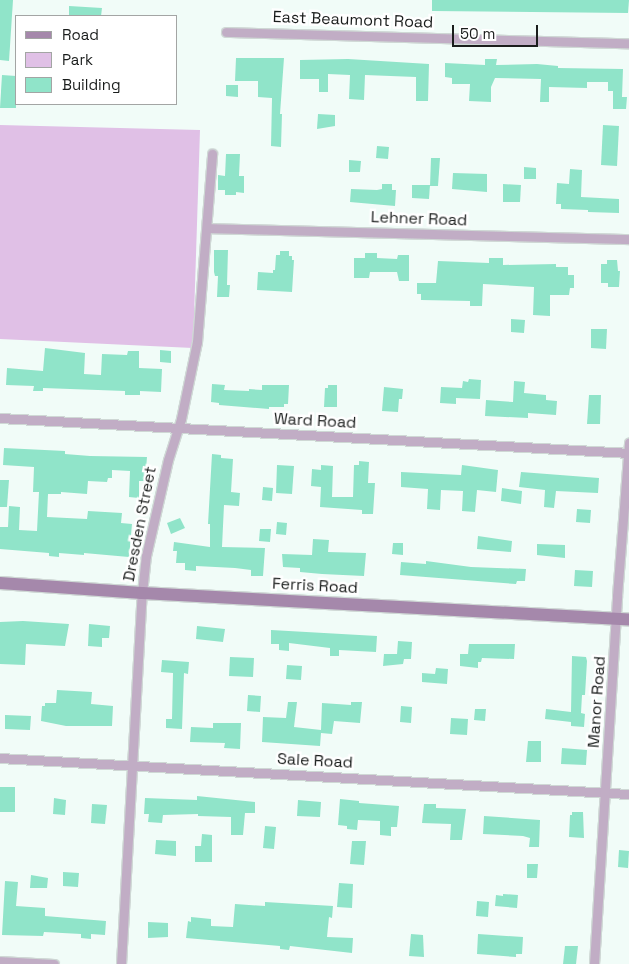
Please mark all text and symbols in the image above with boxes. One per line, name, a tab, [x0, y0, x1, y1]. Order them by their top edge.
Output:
street label: East Beaumont Road	[272, 8, 434, 32]
legend	[15, 15, 178, 105]
scale bar	[454, 15, 540, 47]
text: 50 m	[460, 24, 495, 43]
text: Road	[62, 25, 99, 44]
text: Park	[62, 50, 93, 69]
text: Building	[62, 75, 121, 94]
street label: Lehner Road	[370, 208, 468, 230]
street label: Ward Road	[273, 409, 357, 433]
street label: Dresden Street	[119, 465, 161, 583]
street label: Ferris Road	[272, 574, 358, 598]
street label: Manor Road	[584, 655, 610, 749]
street label: Sale Road	[277, 749, 353, 773]

